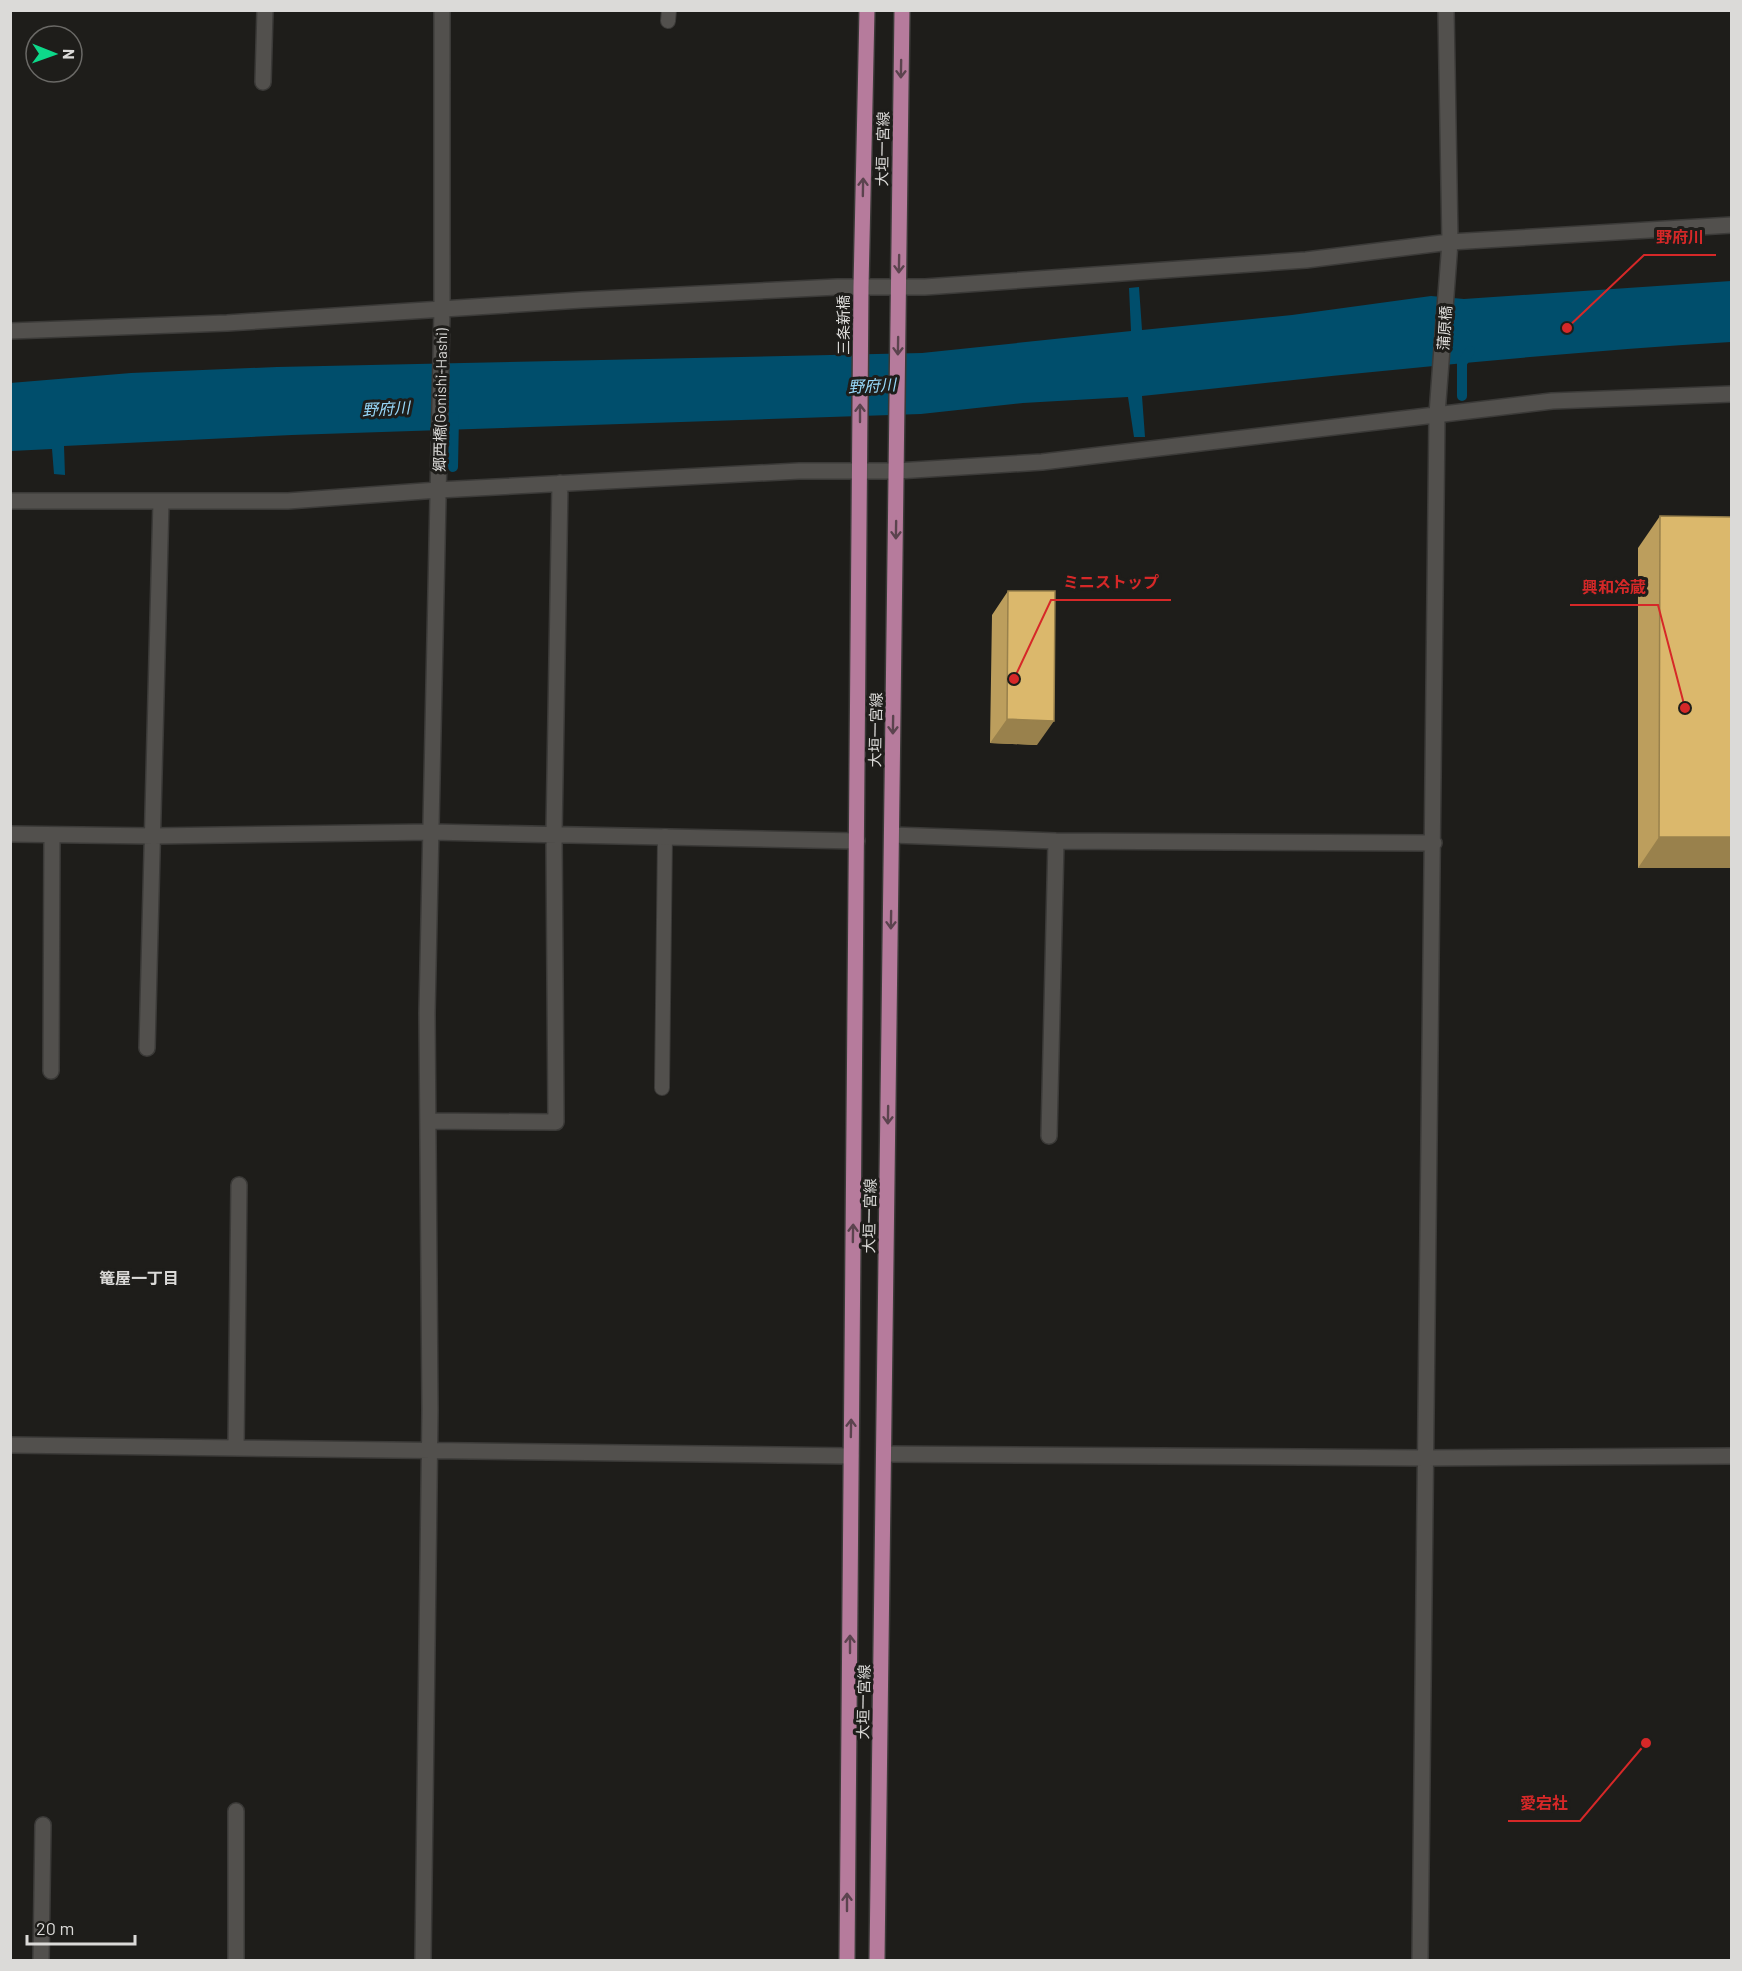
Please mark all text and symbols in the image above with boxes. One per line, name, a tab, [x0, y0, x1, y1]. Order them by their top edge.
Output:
north arrow	[24, 24, 84, 84]
text: N	[60, 49, 79, 60]
one-way arrow	[895, 58, 907, 78]
street label: 大垣一宮線	[872, 111, 892, 187]
one-way arrow	[858, 177, 869, 197]
callout: 野府川	[1644, 221, 1716, 255]
text: 野府川	[1656, 227, 1704, 246]
one-way arrow	[893, 253, 905, 273]
street label: 三条新橋	[834, 295, 852, 355]
street label: 蒲原橋	[1433, 305, 1455, 351]
street label: 郷西橋(Gonishi-Hashi)	[430, 328, 450, 472]
one-way arrow	[892, 335, 904, 355]
water label: 野府川	[848, 374, 898, 396]
water label: 野府川	[362, 397, 412, 419]
one-way arrow	[855, 404, 866, 424]
one-way arrow	[890, 519, 902, 539]
callout: ミニストップ	[1051, 566, 1171, 600]
callout: 興和冷蔵	[1570, 571, 1658, 605]
text: ミニストップ	[1063, 572, 1159, 591]
text: 興和冷蔵	[1582, 577, 1646, 596]
street label: 大垣一宮線	[865, 692, 885, 768]
one-way arrow	[888, 714, 899, 734]
one-way arrow	[885, 909, 897, 929]
one-way arrow	[882, 1104, 894, 1124]
street label: 大垣一宮線	[859, 1178, 879, 1254]
one-way arrow	[847, 1224, 859, 1244]
district label: 篭屋一丁目	[99, 1268, 179, 1287]
one-way arrow	[846, 1419, 857, 1439]
one-way arrow	[844, 1635, 855, 1655]
street label: 大垣一宮線	[853, 1664, 873, 1740]
callout: 愛宕社	[1508, 1787, 1580, 1821]
text: 愛宕社	[1520, 1793, 1568, 1812]
one-way arrow	[841, 1893, 853, 1913]
scale bar	[27, 1908, 135, 1946]
text: 20 m	[36, 1917, 74, 1939]

